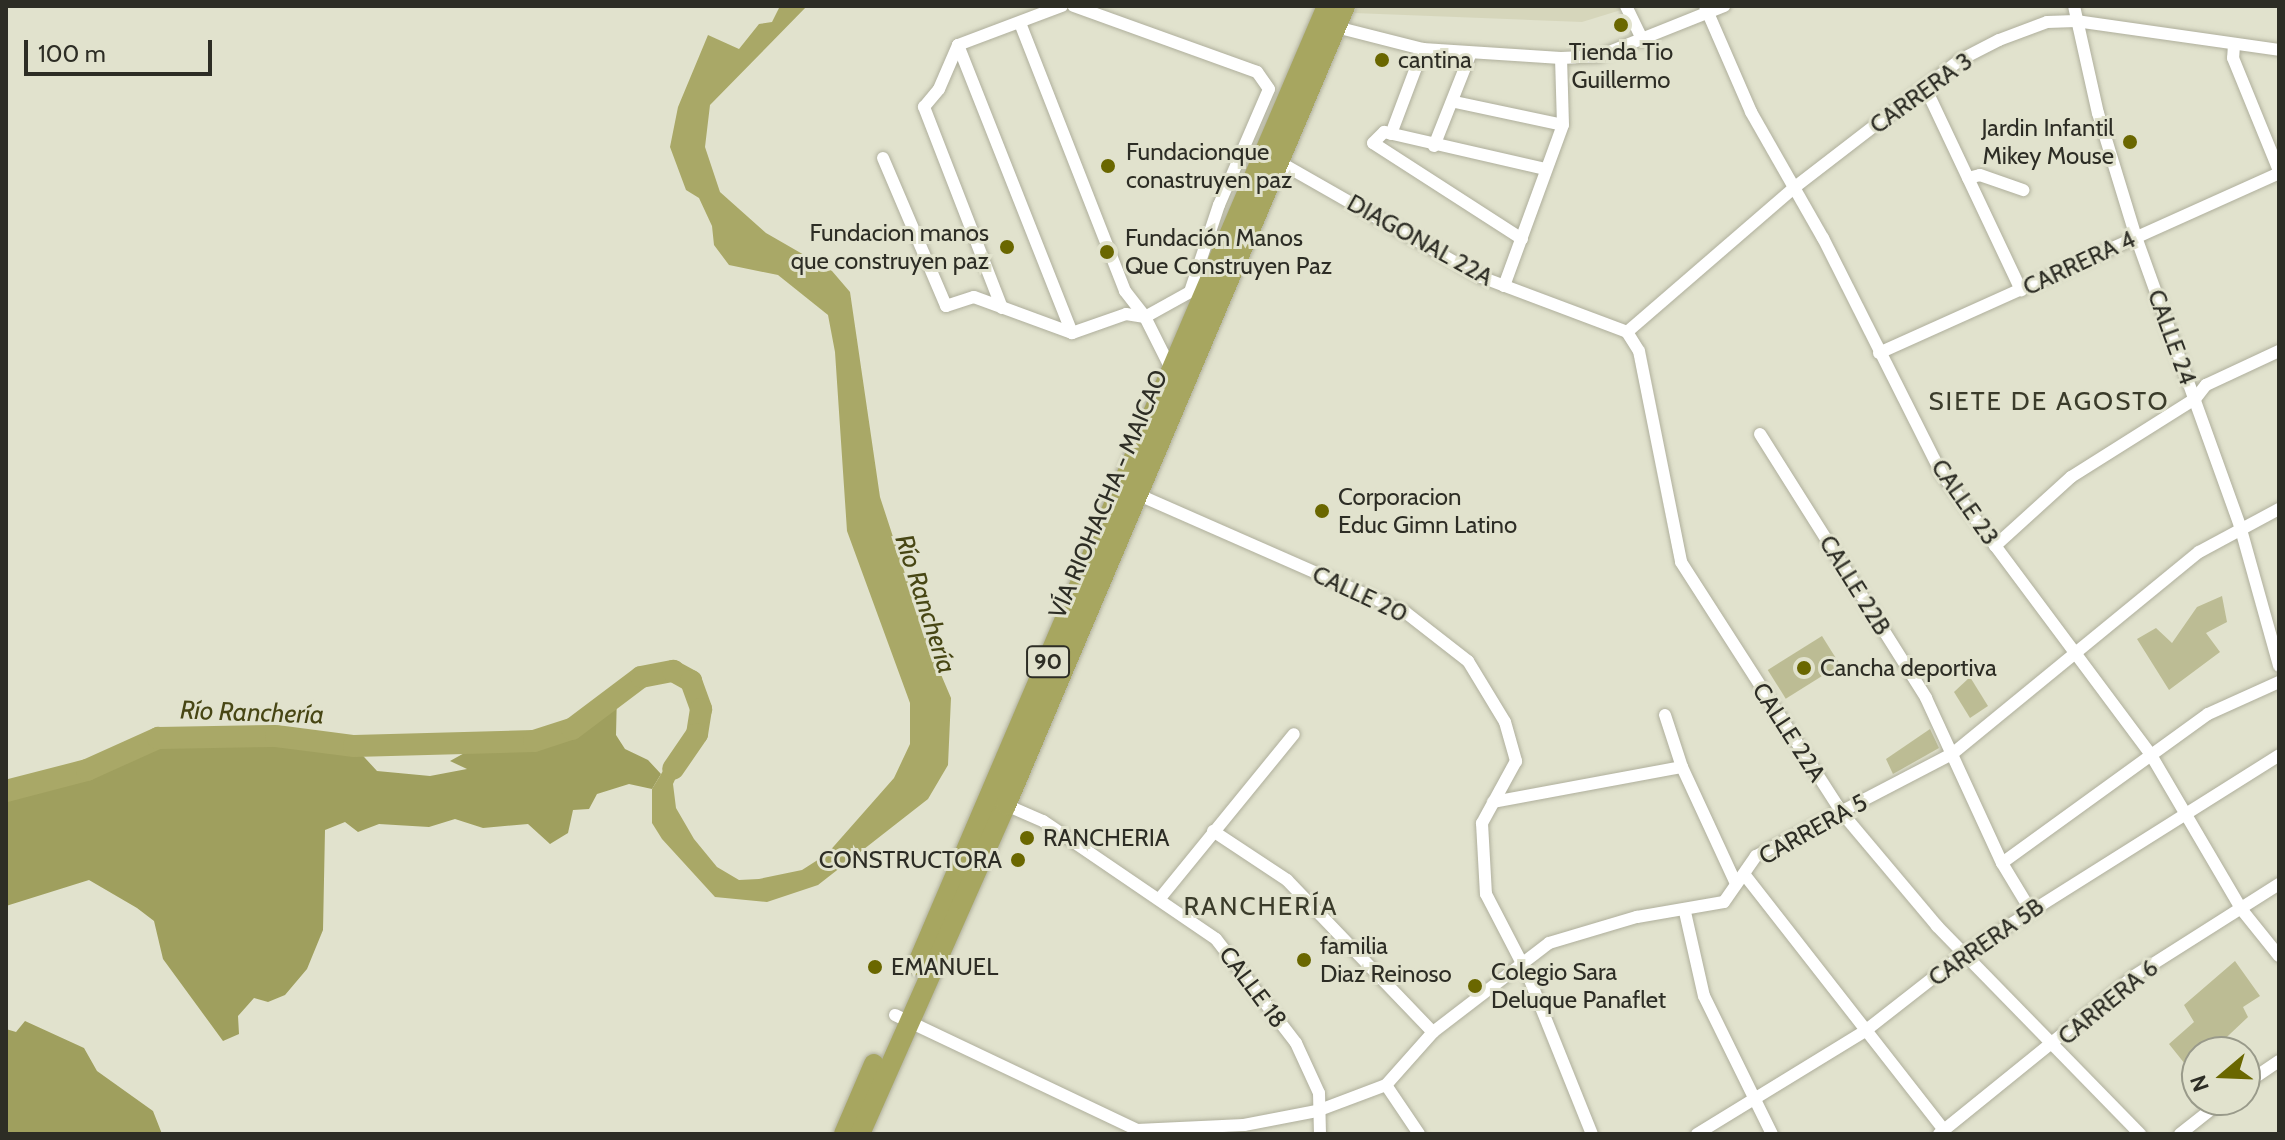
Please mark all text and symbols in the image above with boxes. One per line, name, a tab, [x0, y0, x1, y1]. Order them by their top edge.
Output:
marker: Tienda Tio Guillermo	[1612, 16, 1630, 34]
scale bar	[28, 24, 216, 74]
place label: Tienda Tio Guillermo	[1569, 38, 1673, 94]
text: 100 m	[38, 39, 106, 68]
place label: cantina	[1398, 46, 1472, 74]
street label: CARRERA 3	[1864, 46, 1978, 140]
marker: cantina	[1373, 51, 1391, 69]
place label: Jardin Infantil Mikey Mouse	[1981, 114, 2114, 170]
marker: Jardin Infantil Mikey Mouse	[2121, 133, 2139, 151]
place label: Fundacionque conastruyen paz	[1126, 138, 1292, 194]
marker: Fundacionque conastruyen paz	[1097, 155, 1119, 177]
street label: DIAGONAL 22A	[1342, 188, 1498, 292]
place label: Fundacion manos que construyen paz	[791, 219, 989, 275]
place label: Fundación Manos Que Construyen Paz	[1125, 224, 1332, 280]
street label: CARRERA 4	[2018, 225, 2140, 301]
marker: Fundacion manos que construyen paz	[996, 236, 1018, 258]
marker: Fundación Manos Que Construyen Paz	[1096, 241, 1118, 263]
street label: CALLE 24	[2142, 286, 2202, 388]
street label: VÍA RIOHACHA - MAICAO	[1043, 365, 1173, 623]
district label: SIETE DE AGOSTO	[1928, 386, 2170, 418]
street label: CALLE 23	[1925, 454, 2005, 550]
place label: Corporacion Educ Gimn Latino	[1338, 483, 1517, 539]
marker: Corporacion Educ Gimn Latino	[1313, 502, 1331, 520]
street label: CALLE 22B	[1813, 530, 1897, 640]
water label: Río Ranchería	[888, 531, 962, 677]
street label: CALLE 20	[1308, 559, 1412, 629]
road number: 90	[1026, 644, 1070, 680]
place label: Cancha deportiva	[1820, 654, 1997, 682]
marker: Cancha deportiva	[1795, 659, 1813, 677]
street label: CALLE 22A	[1746, 677, 1832, 787]
water label: Río Ranchería	[179, 695, 325, 731]
street label: CARRERA 5	[1754, 787, 1872, 871]
place label: RANCHERIA	[1043, 824, 1170, 852]
marker: RANCHERIA	[1018, 829, 1036, 847]
place label: CONSTRUCTORA	[819, 846, 1002, 874]
marker: CONSTRUCTORA	[1009, 851, 1027, 869]
district label: RANCHERÍA	[1183, 891, 1339, 923]
street label: CARRERA 5B	[1923, 892, 2049, 992]
place label: familia Diaz Reinoso	[1320, 932, 1452, 988]
street label: CALLE 18	[1213, 941, 1293, 1033]
marker: familia Diaz Reinoso	[1295, 951, 1313, 969]
place label: EMANUEL	[891, 953, 998, 981]
street label: CARRERA 6	[2052, 953, 2164, 1051]
marker: EMANUEL	[866, 958, 884, 976]
place label: Colegio Sara Deluque Panaflet	[1491, 958, 1666, 1014]
marker: Colegio Sara Deluque Panaflet	[1466, 977, 1484, 995]
north arrow	[2181, 1036, 2261, 1116]
text: N	[2184, 1072, 2215, 1095]

